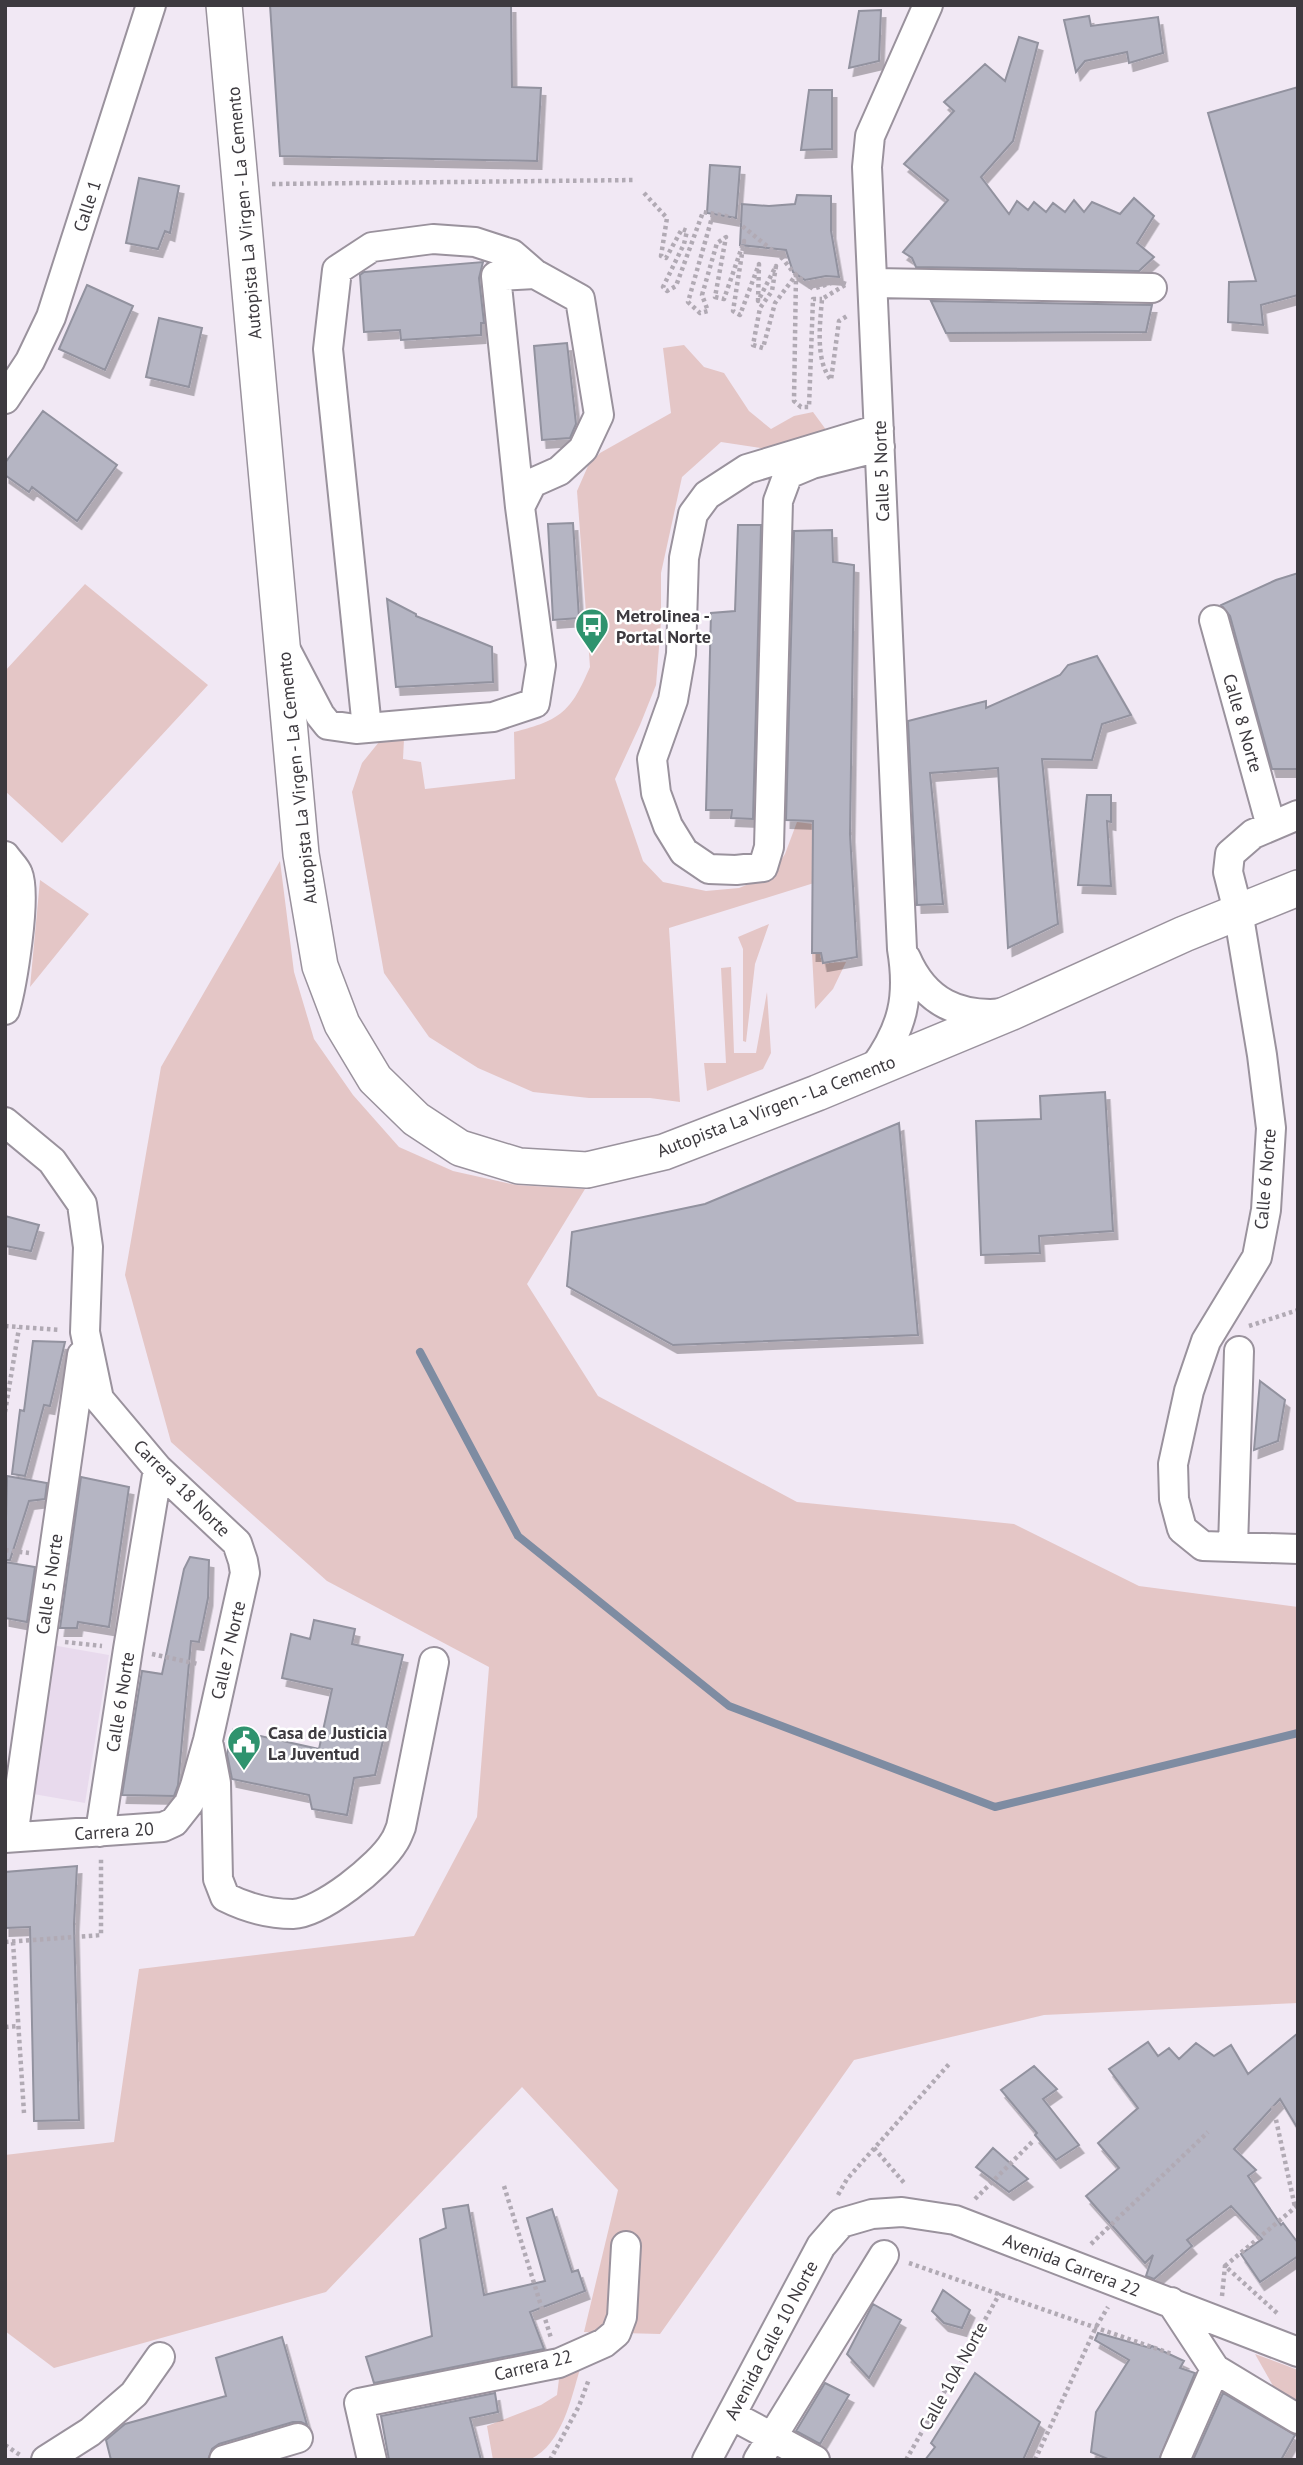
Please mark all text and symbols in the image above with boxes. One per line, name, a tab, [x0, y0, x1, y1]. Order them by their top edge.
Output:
street label: Autopista La Virgen - La Cemento	[221, 86, 267, 340]
street label: Calle 1	[68, 177, 106, 235]
street label: Calle 5 Norte	[868, 420, 894, 522]
place label: Metrolinea - Portal Norte	[616, 604, 711, 648]
bus stop icon: Metrolinea - Portal Norte	[573, 606, 611, 655]
street label: Autopista La Virgen - La Cemento	[272, 651, 322, 905]
street label: Calle 8 Norte	[1218, 671, 1268, 775]
street label: Autopista La Virgen - La Cemento	[654, 1050, 898, 1162]
street label: Calle 6 Norte	[1249, 1127, 1281, 1231]
street label: Carrera 18 Norte	[129, 1435, 235, 1541]
street label: Calle 5 Norte	[31, 1532, 67, 1636]
street label: Calle 7 Norte	[205, 1598, 251, 1702]
street label: Calle 6 Norte	[101, 1650, 139, 1754]
place label: Casa de Justicia La Juventud	[268, 1721, 387, 1765]
public building icon: Casa de Justicia La Juventud	[225, 1723, 263, 1772]
street label: Carrera 20	[73, 1817, 155, 1845]
street label: Avenida Carrera 22	[1000, 2228, 1144, 2302]
street label: Avenida Calle 10 Norte	[719, 2257, 823, 2423]
street label: Calle 10A Norte	[914, 2317, 992, 2435]
street label: Carrera 22	[492, 2344, 574, 2386]

